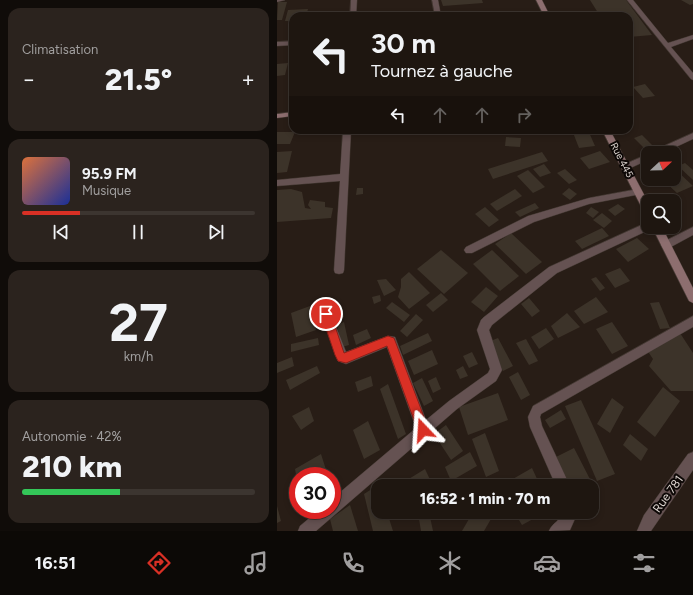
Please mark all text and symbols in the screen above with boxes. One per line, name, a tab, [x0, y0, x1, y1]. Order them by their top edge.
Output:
text: 30 m	[371, 26, 436, 60]
icon: left	[305, 28, 357, 80]
text: Climatisation	[22, 42, 98, 57]
text: Tournez à gauche	[371, 60, 513, 82]
text: 21.5°	[105, 61, 172, 98]
text: −	[22, 66, 36, 93]
text: +	[241, 66, 255, 93]
icon: left	[387, 104, 409, 126]
icon: ahead	[429, 104, 451, 126]
icon: ahead	[471, 104, 493, 126]
icon: right	[513, 104, 535, 126]
street label: Rue 445	[608, 140, 637, 180]
north arrow	[641, 146, 681, 186]
map controls	[641, 146, 681, 234]
text: 95.9 FM	[82, 165, 137, 183]
text: Musique	[82, 183, 131, 198]
button: search	[641, 194, 681, 234]
icon: previous	[50, 221, 72, 243]
icon: pause	[127, 221, 149, 243]
icon: next	[205, 221, 227, 243]
text: 27	[109, 292, 168, 354]
pin	[309, 297, 343, 331]
icon: arrive	[315, 303, 337, 325]
text: km/h	[124, 349, 153, 364]
position arrow	[402, 409, 444, 451]
text: Autonomie · 42%	[22, 429, 122, 444]
text: 210 km	[22, 448, 122, 485]
speed limit sign: 30	[289, 467, 341, 519]
street label: Rue 781	[650, 473, 686, 515]
text: 16:52 · 1 min · 70 m	[420, 490, 550, 508]
icon: directions	[145, 549, 173, 577]
icon: music	[242, 549, 270, 577]
icon: phone	[339, 549, 367, 577]
icon: climate	[436, 549, 464, 577]
icon: car	[533, 549, 561, 577]
icon: filters	[630, 549, 658, 577]
text: 16:51	[35, 552, 76, 574]

